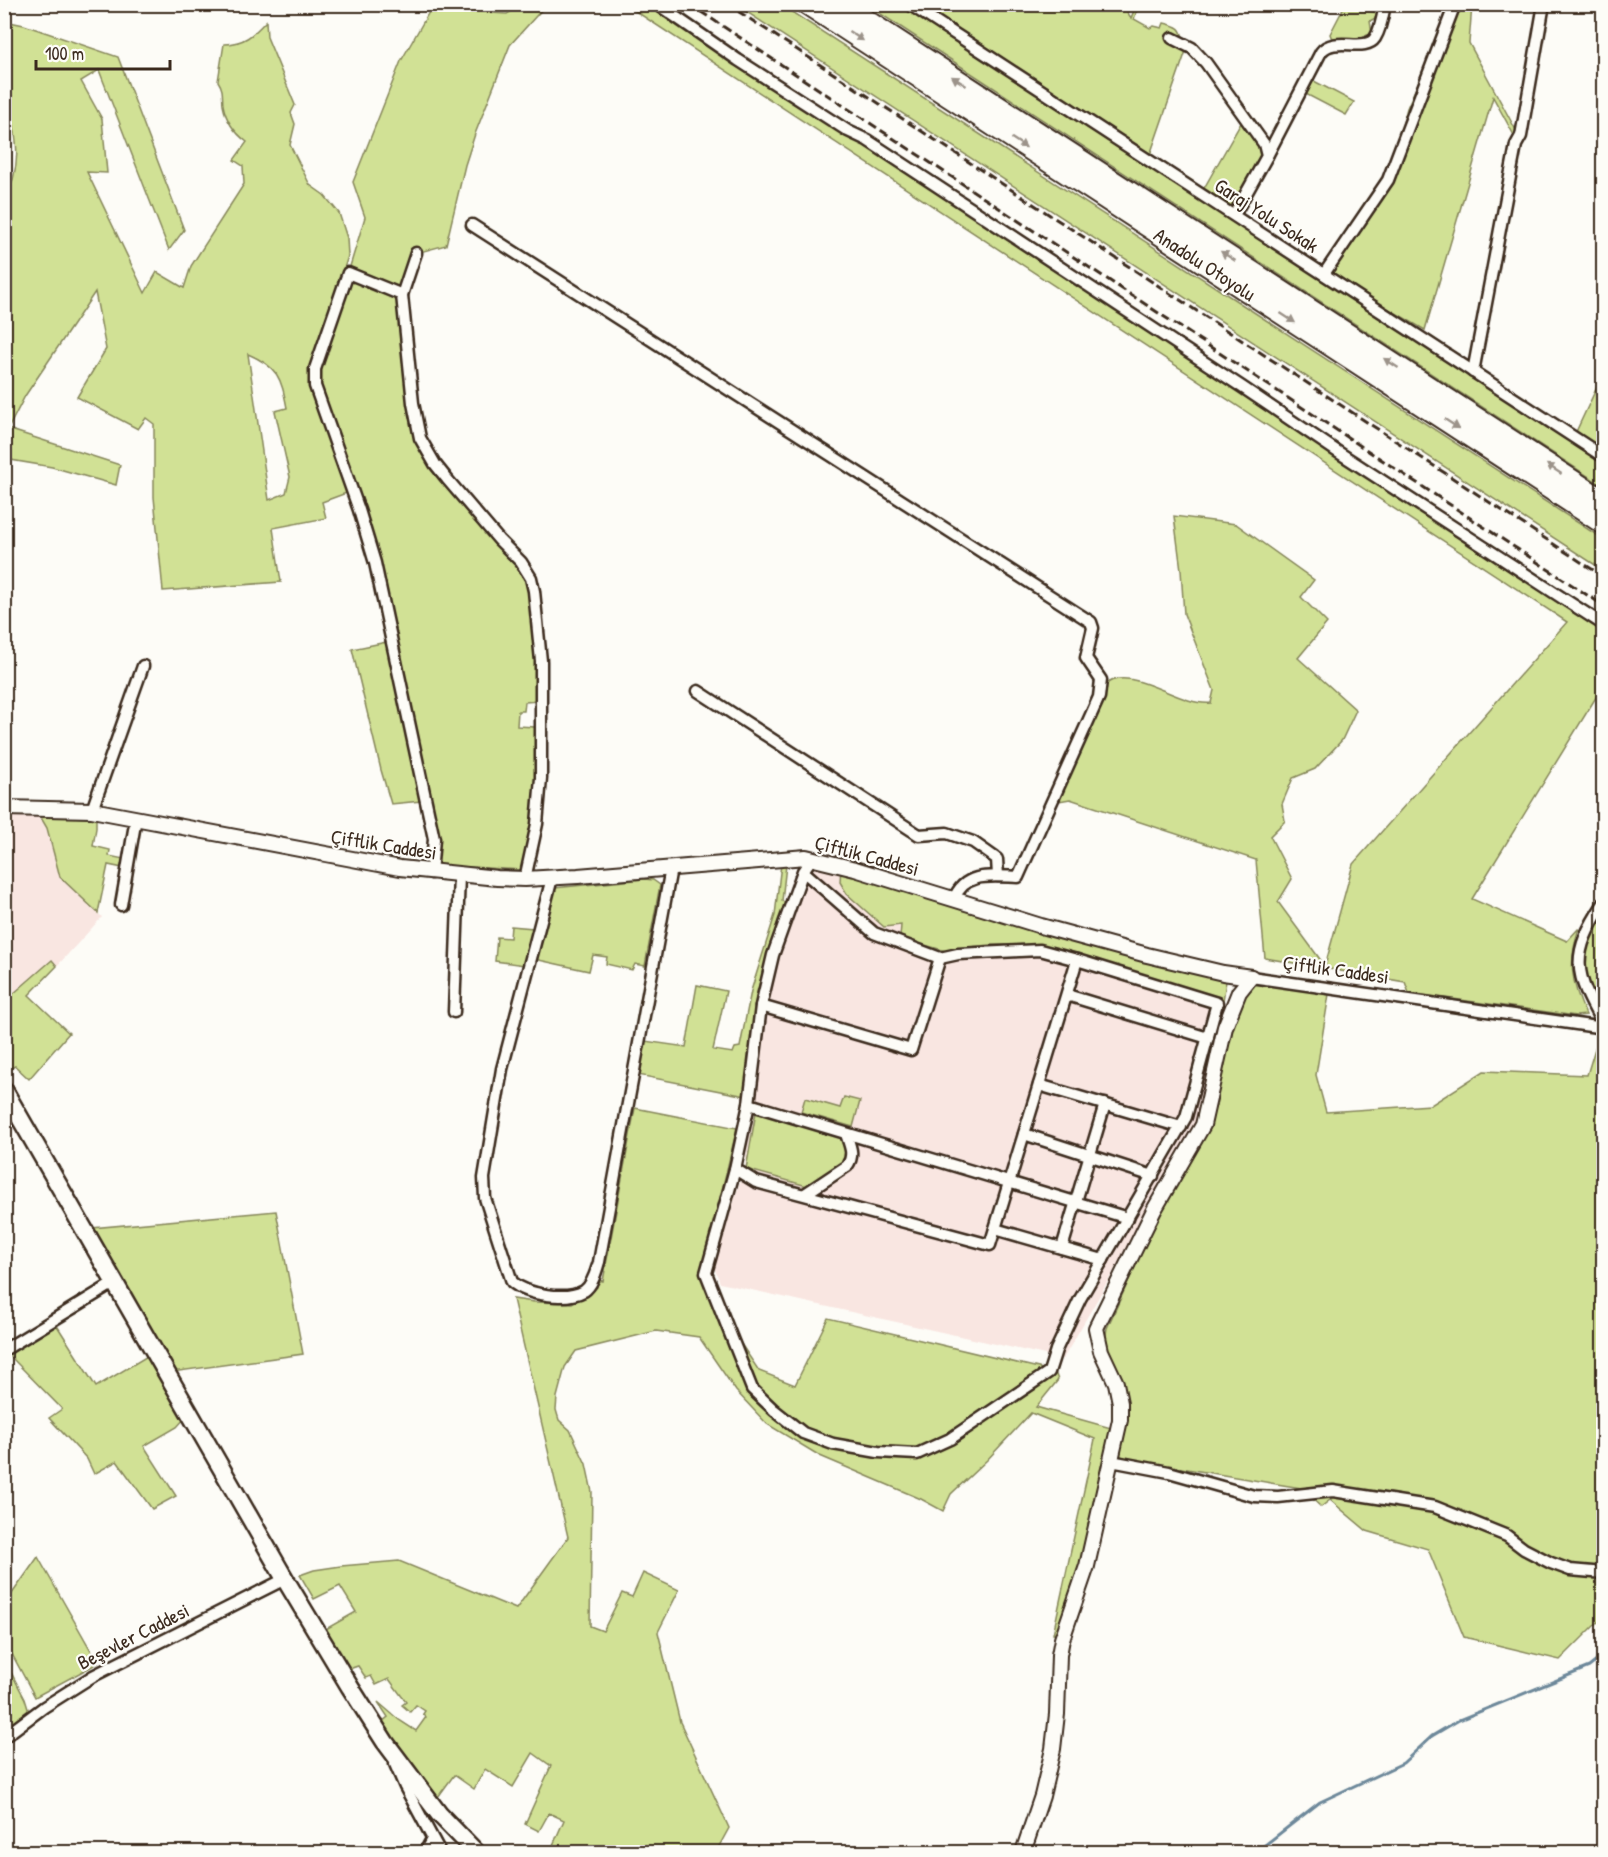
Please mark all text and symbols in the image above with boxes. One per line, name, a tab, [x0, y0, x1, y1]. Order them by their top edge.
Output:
one-way arrow	[848, 31, 864, 42]
scale bar	[36, 33, 170, 71]
text: 100 m	[45, 41, 84, 66]
one-way arrow	[950, 76, 967, 87]
one-way arrow	[1011, 137, 1028, 148]
street label: Garaj Yolu Sokak	[1210, 171, 1324, 259]
street label: Anadolu Otoyolu	[1149, 221, 1261, 307]
one-way arrow	[1219, 251, 1236, 262]
one-way arrow	[1280, 312, 1296, 324]
one-way arrow	[1383, 357, 1399, 368]
one-way arrow	[1443, 419, 1460, 430]
one-way arrow	[1547, 463, 1563, 475]
street label: Çiftlik Caddesi	[329, 822, 439, 866]
street label: Çiftlik Caddesi	[812, 828, 922, 882]
street label: Çiftlik Caddesi	[1281, 948, 1391, 990]
street label: Beşevler Caddesi	[73, 1596, 193, 1676]

